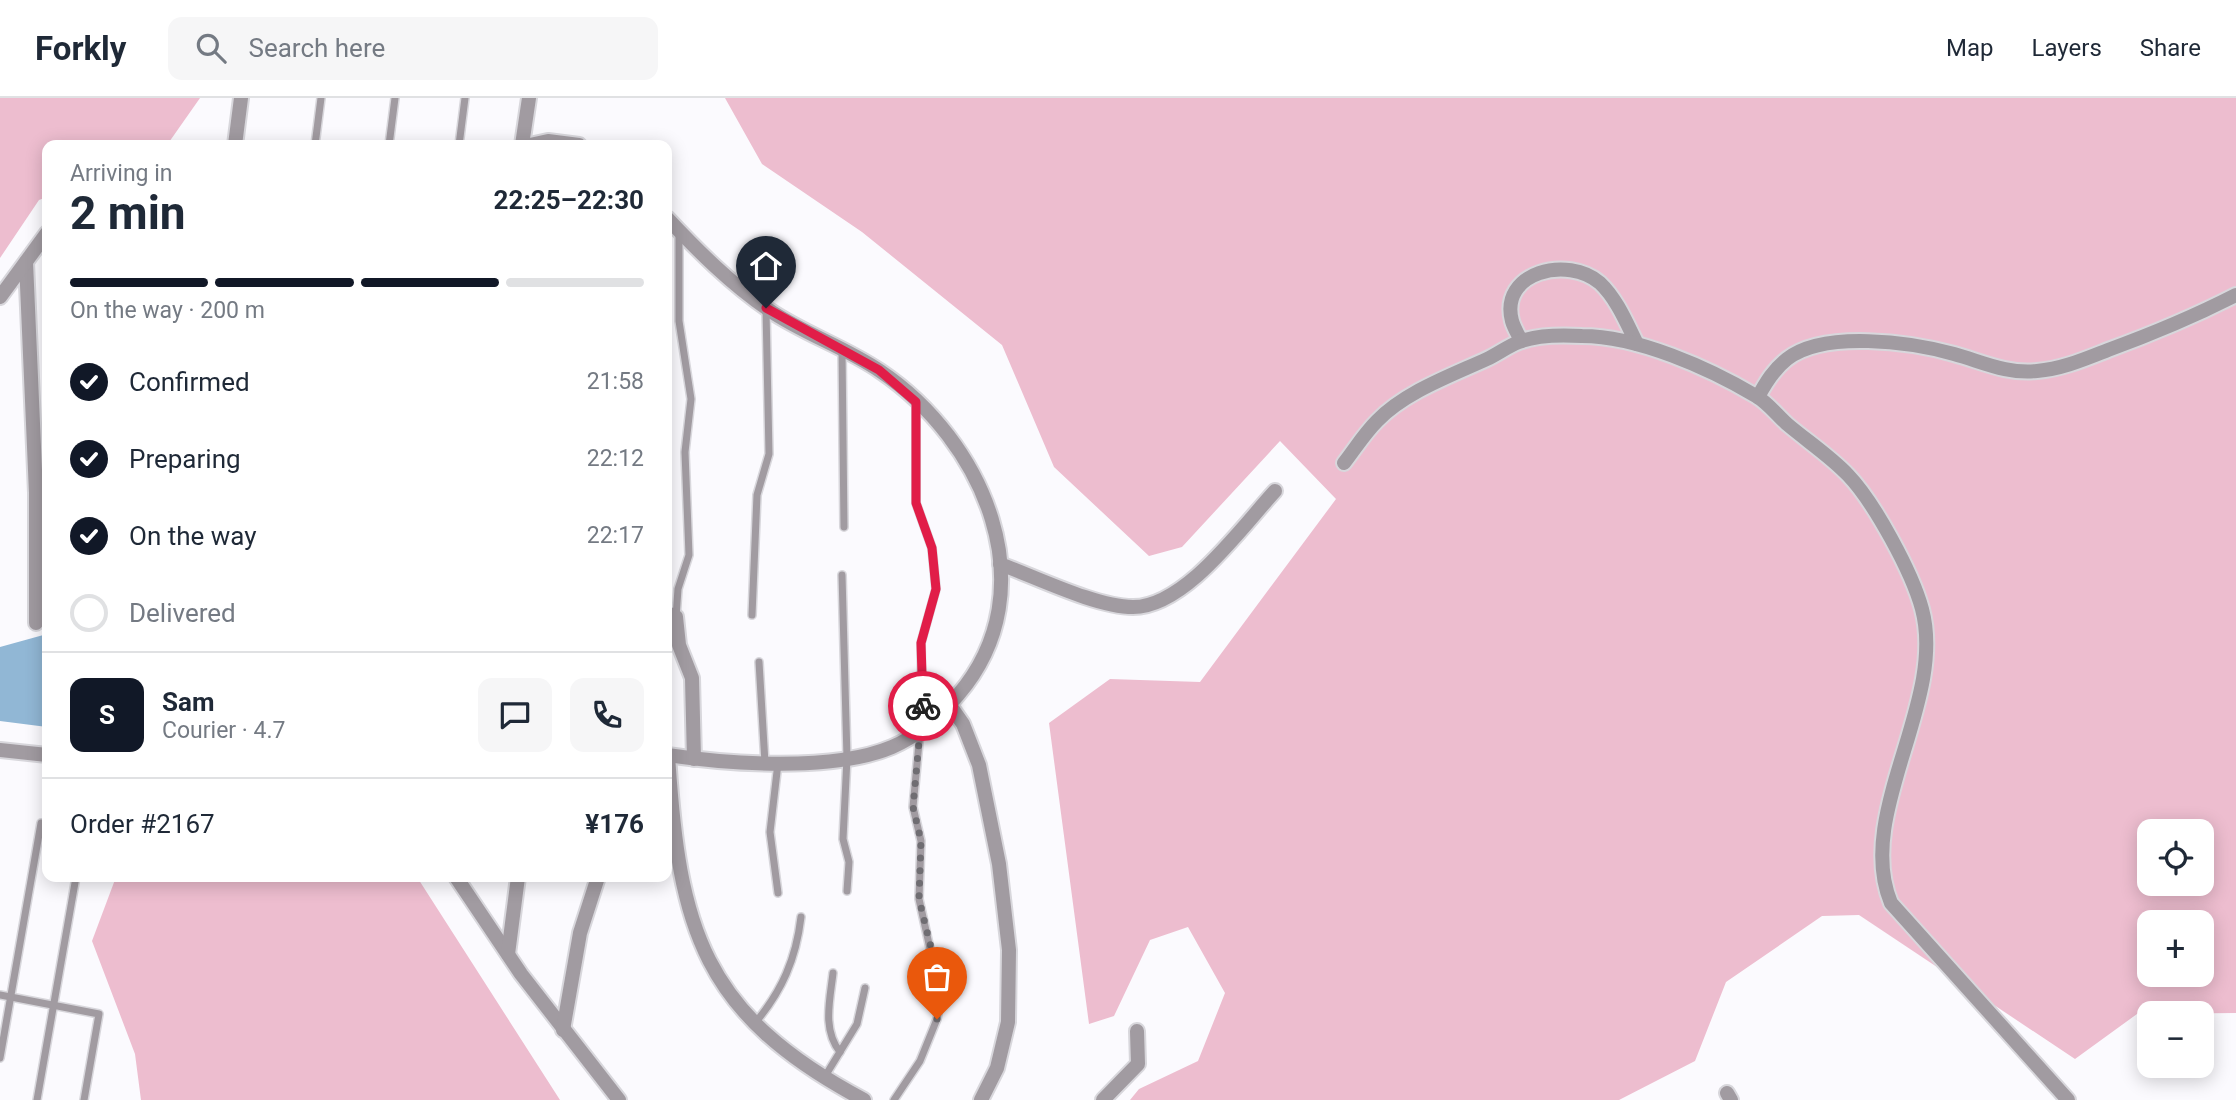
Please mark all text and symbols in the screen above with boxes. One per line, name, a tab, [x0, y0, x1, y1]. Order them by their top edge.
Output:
search box	[168, 17, 658, 80]
text: Forkly	[35, 29, 126, 68]
icon: search	[192, 29, 230, 67]
text: Search here	[248, 33, 385, 63]
text: Map	[1946, 34, 1994, 62]
text: Layers	[2032, 34, 2102, 62]
text: Share	[2140, 34, 2201, 62]
text: Arriving in	[70, 160, 173, 187]
text: 22:25–22:30	[494, 185, 644, 215]
text: 2 min	[70, 186, 186, 240]
pin	[736, 236, 796, 308]
icon: home	[747, 247, 785, 285]
text: On the way · 200 m	[70, 297, 265, 324]
icon: check	[70, 363, 108, 401]
text: Confirmed	[129, 367, 250, 397]
text: 21:58	[587, 368, 644, 395]
icon: check	[70, 440, 108, 478]
text: Preparing	[129, 444, 241, 474]
text: 22:12	[587, 445, 644, 472]
icon: check	[70, 517, 108, 555]
text: On the way	[129, 521, 257, 551]
text: 22:17	[587, 522, 644, 549]
text: Delivered	[129, 598, 236, 628]
courier	[888, 671, 958, 741]
button: chat	[478, 678, 552, 752]
button: phone	[570, 678, 644, 752]
text: Sam	[162, 687, 214, 717]
icon: bike	[904, 687, 942, 725]
text: S	[99, 700, 115, 730]
text: Courier · 4.7	[162, 717, 285, 744]
text: Order #2167	[70, 809, 215, 839]
text: ¥176	[585, 809, 644, 839]
map controls	[2137, 819, 2214, 1078]
button: locate	[2137, 819, 2214, 896]
button: +	[2137, 910, 2214, 987]
pin	[907, 947, 967, 1019]
icon: bag	[918, 958, 956, 996]
button: −	[2137, 1001, 2214, 1078]

